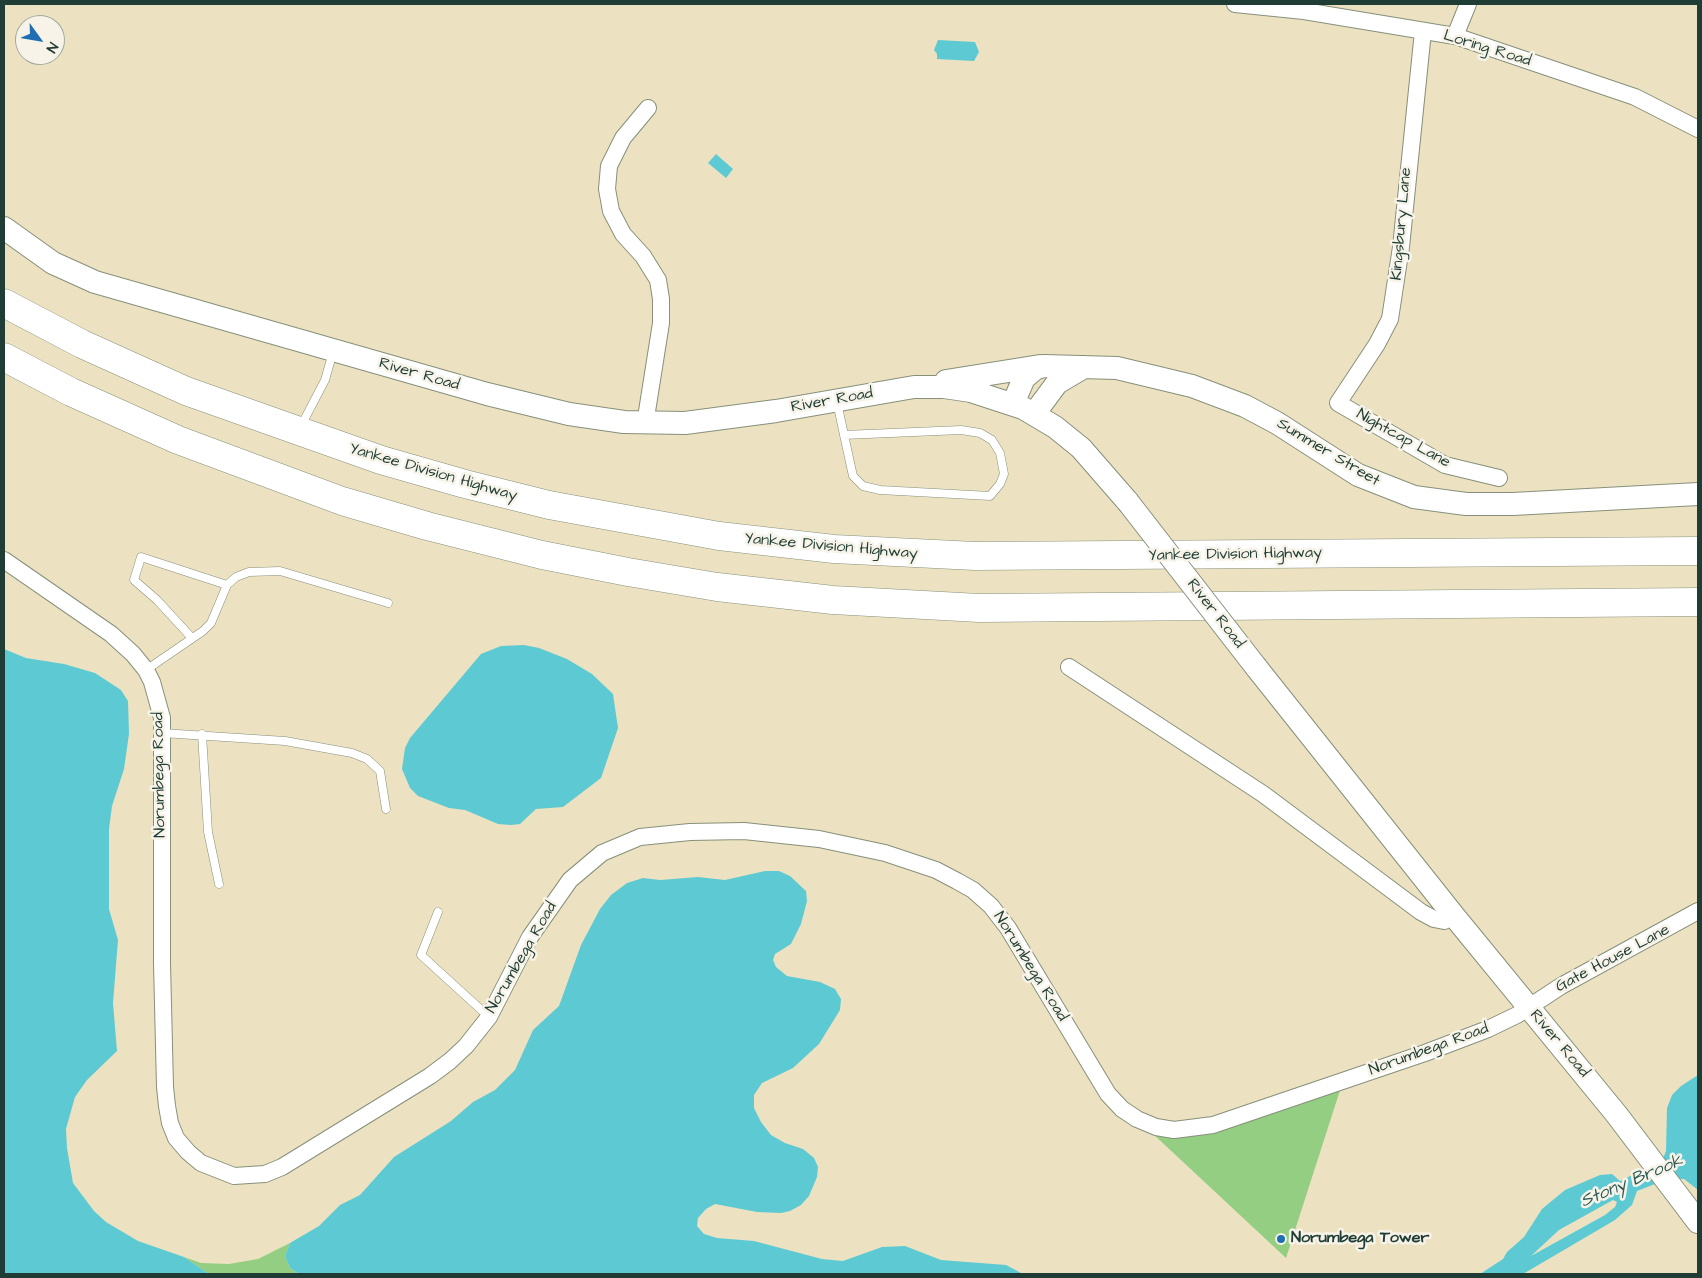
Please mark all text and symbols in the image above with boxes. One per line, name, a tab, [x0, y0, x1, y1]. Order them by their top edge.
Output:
north arrow	[15, 15, 65, 65]
street label: Loring Road	[1441, 27, 1533, 71]
text: N	[41, 38, 63, 56]
street label: Kingsbury Lane	[1387, 167, 1417, 281]
street label: River Road	[377, 354, 461, 396]
street label: River Road	[790, 384, 874, 418]
street label: Nightcap Lane	[1353, 405, 1453, 473]
street label: Summer Street	[1273, 415, 1383, 491]
street label: Yankee Division Highway	[347, 440, 519, 506]
street label: Yankee Division Highway	[744, 530, 918, 564]
street label: Yankee Division Highway	[1148, 544, 1322, 566]
street label: River Road	[1182, 575, 1248, 653]
street label: Norumbega Road	[149, 712, 171, 838]
street label: Norumbega Road	[482, 899, 562, 1017]
street label: Norumbega Road	[989, 909, 1071, 1025]
street label: Gate House Lane	[1553, 921, 1673, 997]
street label: River Road	[1525, 1006, 1593, 1082]
street label: Norumbega Road	[1367, 1019, 1491, 1081]
water label: Stony Brook	[1578, 1151, 1686, 1213]
place label: Norumbega Tower	[1291, 1229, 1429, 1249]
marker: Norumbega Tower	[1275, 1233, 1287, 1245]

